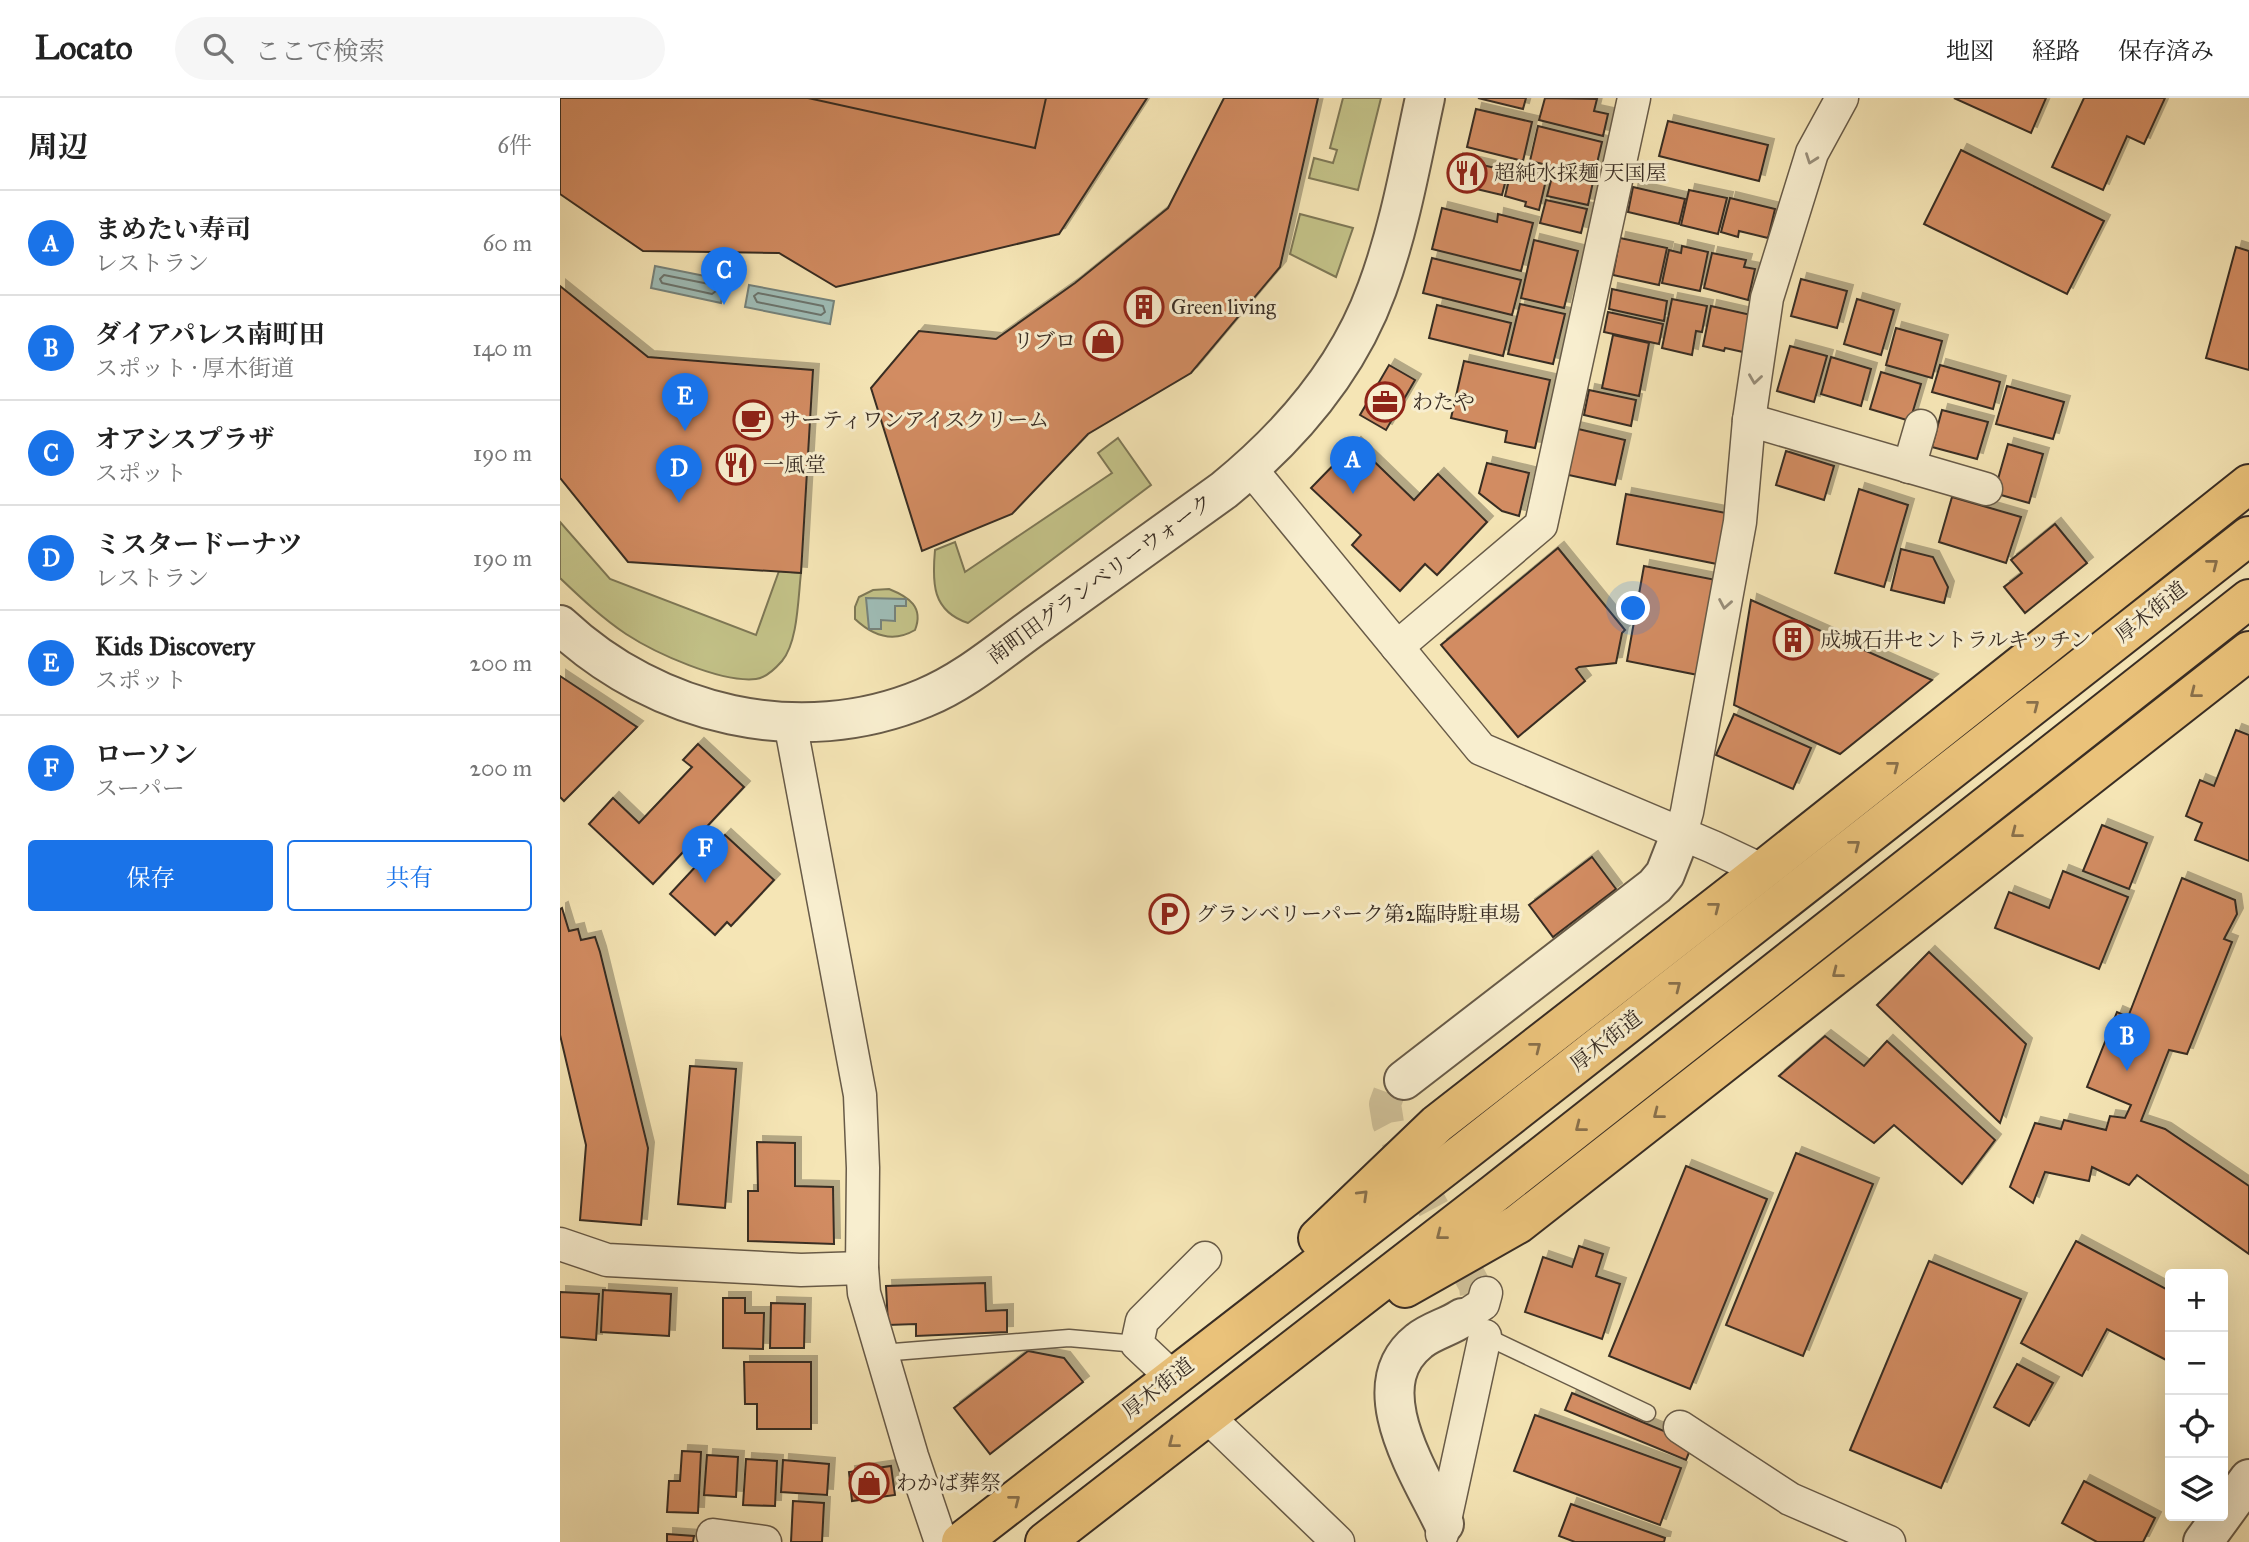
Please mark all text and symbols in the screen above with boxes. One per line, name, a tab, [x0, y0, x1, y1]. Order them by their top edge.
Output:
search box	[175, 17, 665, 80]
text: Locato	[35, 28, 133, 68]
icon: search	[199, 29, 237, 67]
text: ここで検索	[255, 35, 385, 67]
text: 地図	[1946, 36, 1994, 66]
text: 経路	[2032, 36, 2080, 66]
text: 保存済み	[2118, 36, 2214, 66]
text: 周辺	[28, 129, 88, 165]
text: 6件	[497, 131, 532, 159]
restaurant icon: 超純水採麺 天国屋	[1446, 152, 1488, 194]
one-way arrow	[1805, 152, 1819, 164]
place label: 超純水採麺 天国屋	[1494, 160, 1667, 186]
text: まめたい寿司	[95, 213, 251, 245]
text: A	[43, 229, 59, 257]
text: 60 m	[483, 229, 532, 257]
pin: C	[701, 247, 747, 305]
text: レストラン	[95, 249, 209, 277]
building icon: Green living	[1123, 286, 1165, 328]
place label: Green living	[1171, 294, 1276, 320]
text: ダイアパレス南町田	[95, 318, 325, 350]
shop icon: リブロ	[1082, 320, 1124, 362]
place label: リブロ	[1013, 328, 1076, 354]
text: B	[43, 334, 59, 362]
text: 140 m	[472, 334, 532, 362]
text: スポット · 厚木街道	[95, 354, 294, 382]
pin: E	[662, 373, 708, 431]
one-way arrow	[1748, 373, 1763, 384]
office icon: わたや	[1364, 381, 1406, 423]
place label: わたや	[1412, 389, 1475, 415]
cafe icon: サーティワンアイスクリーム	[732, 399, 774, 441]
place label: サーティワンアイスクリーム	[780, 407, 1049, 433]
text: オアシスプラザ	[95, 423, 274, 455]
pin: A	[1330, 436, 1376, 494]
text: C	[43, 439, 59, 467]
text: 190 m	[473, 439, 532, 467]
restaurant icon: 一風堂	[715, 444, 757, 486]
pin: D	[656, 445, 702, 503]
place label: 一風堂	[763, 452, 826, 478]
text: スポット	[95, 459, 187, 487]
street label: 南町田グランベリーウォーク	[982, 488, 1218, 670]
text: ミスタードーナツ	[95, 528, 303, 560]
text: D	[42, 544, 60, 572]
text: 190 m	[473, 544, 532, 572]
one-way arrow	[2204, 560, 2217, 572]
text: レストラン	[95, 564, 209, 592]
street label: 厚木街道	[2110, 576, 2192, 648]
your location	[1616, 591, 1650, 625]
one-way arrow	[1718, 598, 1733, 610]
building icon: 成城石井セントラルキッチン	[1772, 619, 1814, 661]
place label: 成城石井セントラルキッチン	[1820, 627, 2091, 653]
text: Kids Discovery	[95, 630, 255, 662]
text: E	[43, 649, 59, 677]
text: 200 m	[470, 649, 532, 677]
text: スポット	[95, 666, 187, 694]
one-way arrow	[2191, 684, 2203, 697]
one-way arrow	[2026, 700, 2039, 713]
text: ローソン	[95, 738, 198, 770]
text: F	[43, 754, 59, 782]
text: 200 m	[470, 754, 532, 782]
one-way arrow	[1886, 762, 1898, 775]
text: スーパー	[95, 774, 185, 802]
pin: F	[682, 825, 728, 883]
one-way arrow	[2012, 825, 2025, 837]
button: 保存	[28, 840, 273, 911]
button: 共有	[287, 840, 532, 911]
one-way arrow	[1847, 841, 1860, 854]
parking icon: グランベリーパーク第2臨時駐車場	[1148, 893, 1190, 935]
place label: グランベリーパーク第2臨時駐車場	[1196, 901, 1520, 927]
one-way arrow	[1708, 903, 1720, 916]
one-way arrow	[1833, 965, 1845, 978]
one-way arrow	[1669, 981, 1681, 994]
street label: 厚木街道	[1565, 1005, 1647, 1077]
pin: B	[2104, 1013, 2150, 1071]
one-way arrow	[1528, 1043, 1541, 1056]
one-way arrow	[1654, 1105, 1666, 1118]
one-way arrow	[1575, 1118, 1587, 1131]
one-way arrow	[1355, 1190, 1368, 1203]
one-way arrow	[1437, 1227, 1449, 1240]
map controls	[2165, 1269, 2228, 1521]
button: +	[2165, 1269, 2228, 1332]
button: −	[2165, 1332, 2228, 1395]
street label: 厚木街道	[1117, 1352, 1199, 1424]
button: locate	[2165, 1395, 2228, 1458]
one-way arrow	[1168, 1434, 1180, 1447]
button: layers	[2165, 1458, 2228, 1521]
shop icon: わかば葬祭	[848, 1462, 890, 1504]
place label: わかば葬祭	[896, 1470, 1001, 1496]
one-way arrow	[1007, 1496, 1020, 1508]

